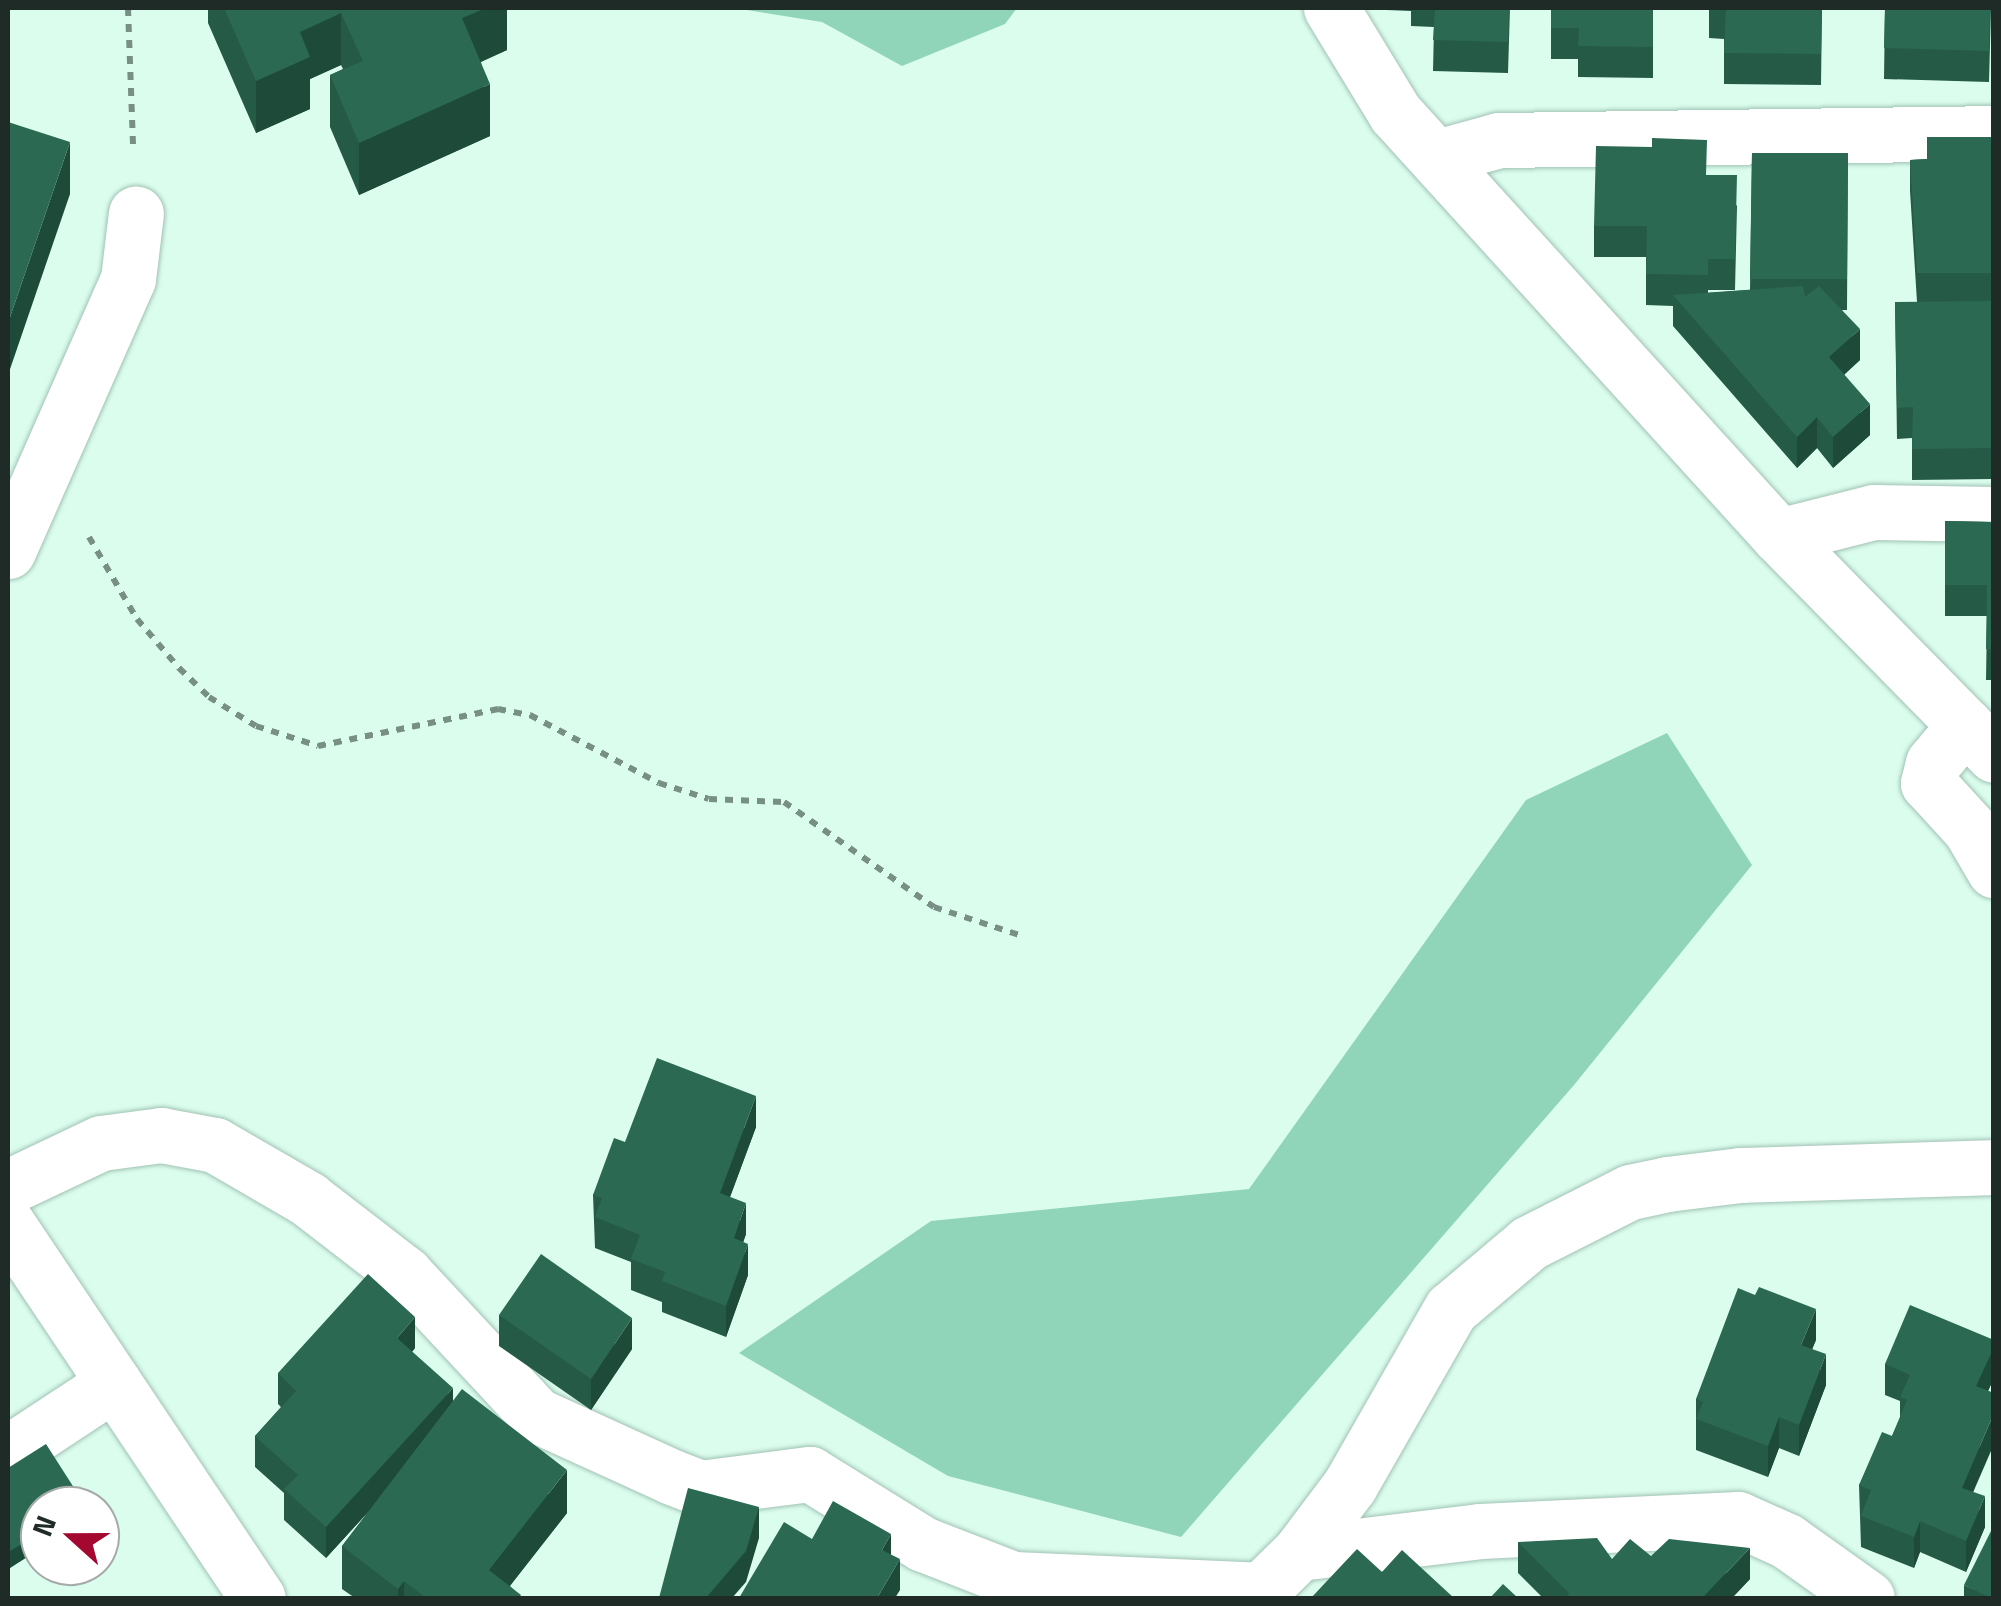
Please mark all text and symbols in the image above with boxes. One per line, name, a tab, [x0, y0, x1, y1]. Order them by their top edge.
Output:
north arrow	[20, 1486, 120, 1586]
text: N	[20, 1509, 67, 1543]

